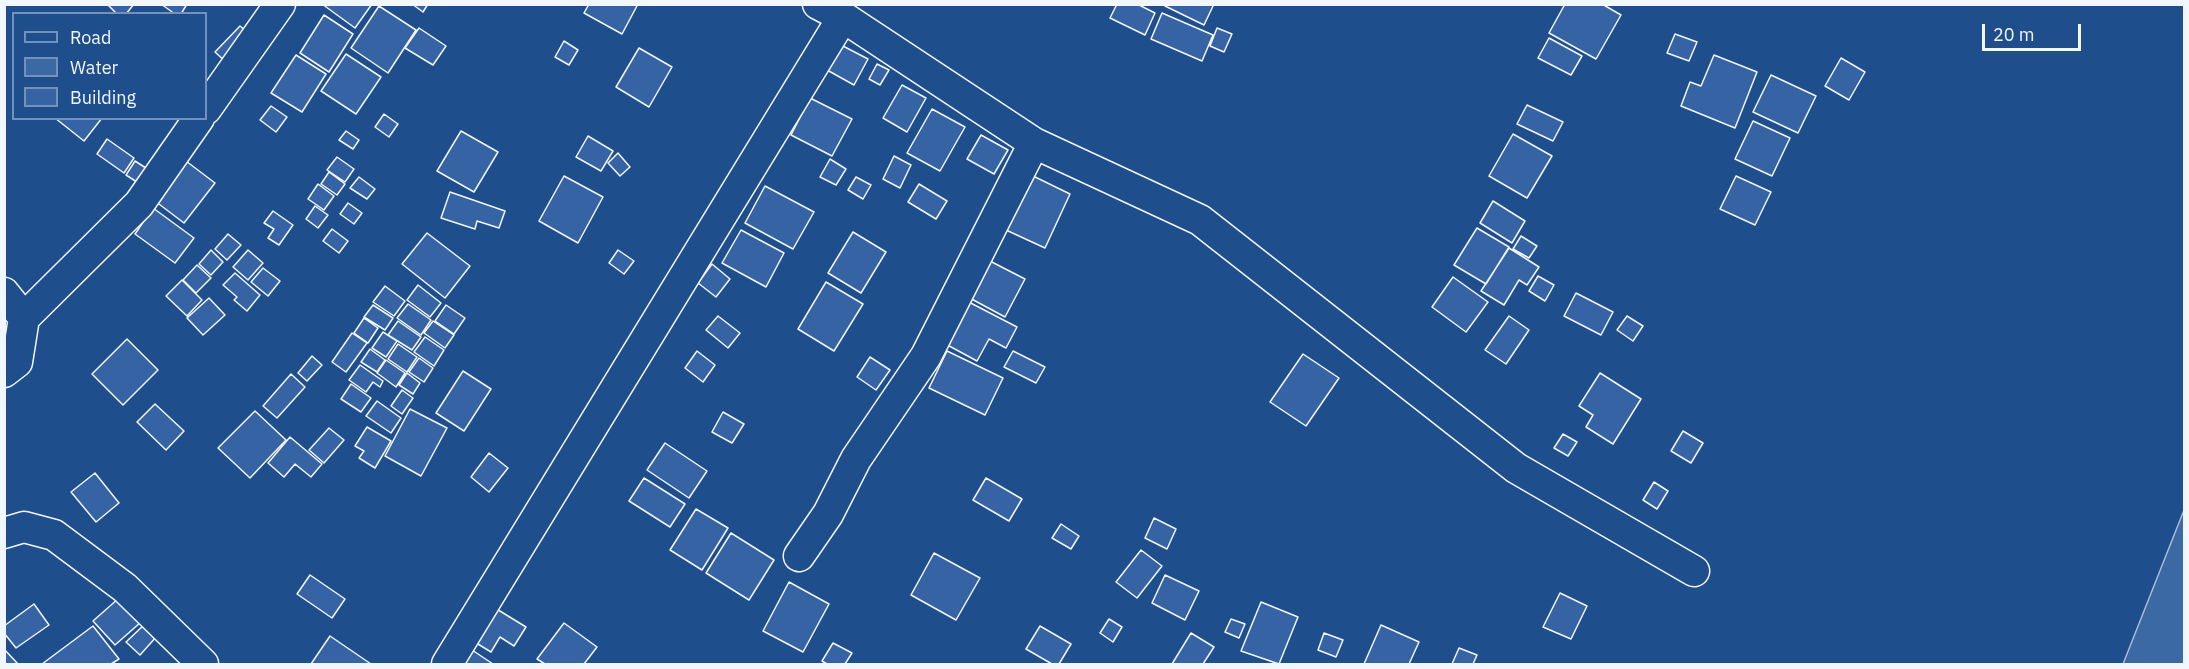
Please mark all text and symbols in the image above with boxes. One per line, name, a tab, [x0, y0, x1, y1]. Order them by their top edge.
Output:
legend	[12, 12, 207, 120]
scale bar	[1985, 12, 2084, 50]
text: 20 m	[1993, 23, 2035, 46]
text: Road	[70, 26, 111, 49]
text: Water	[70, 56, 118, 79]
text: Building	[70, 86, 136, 109]

